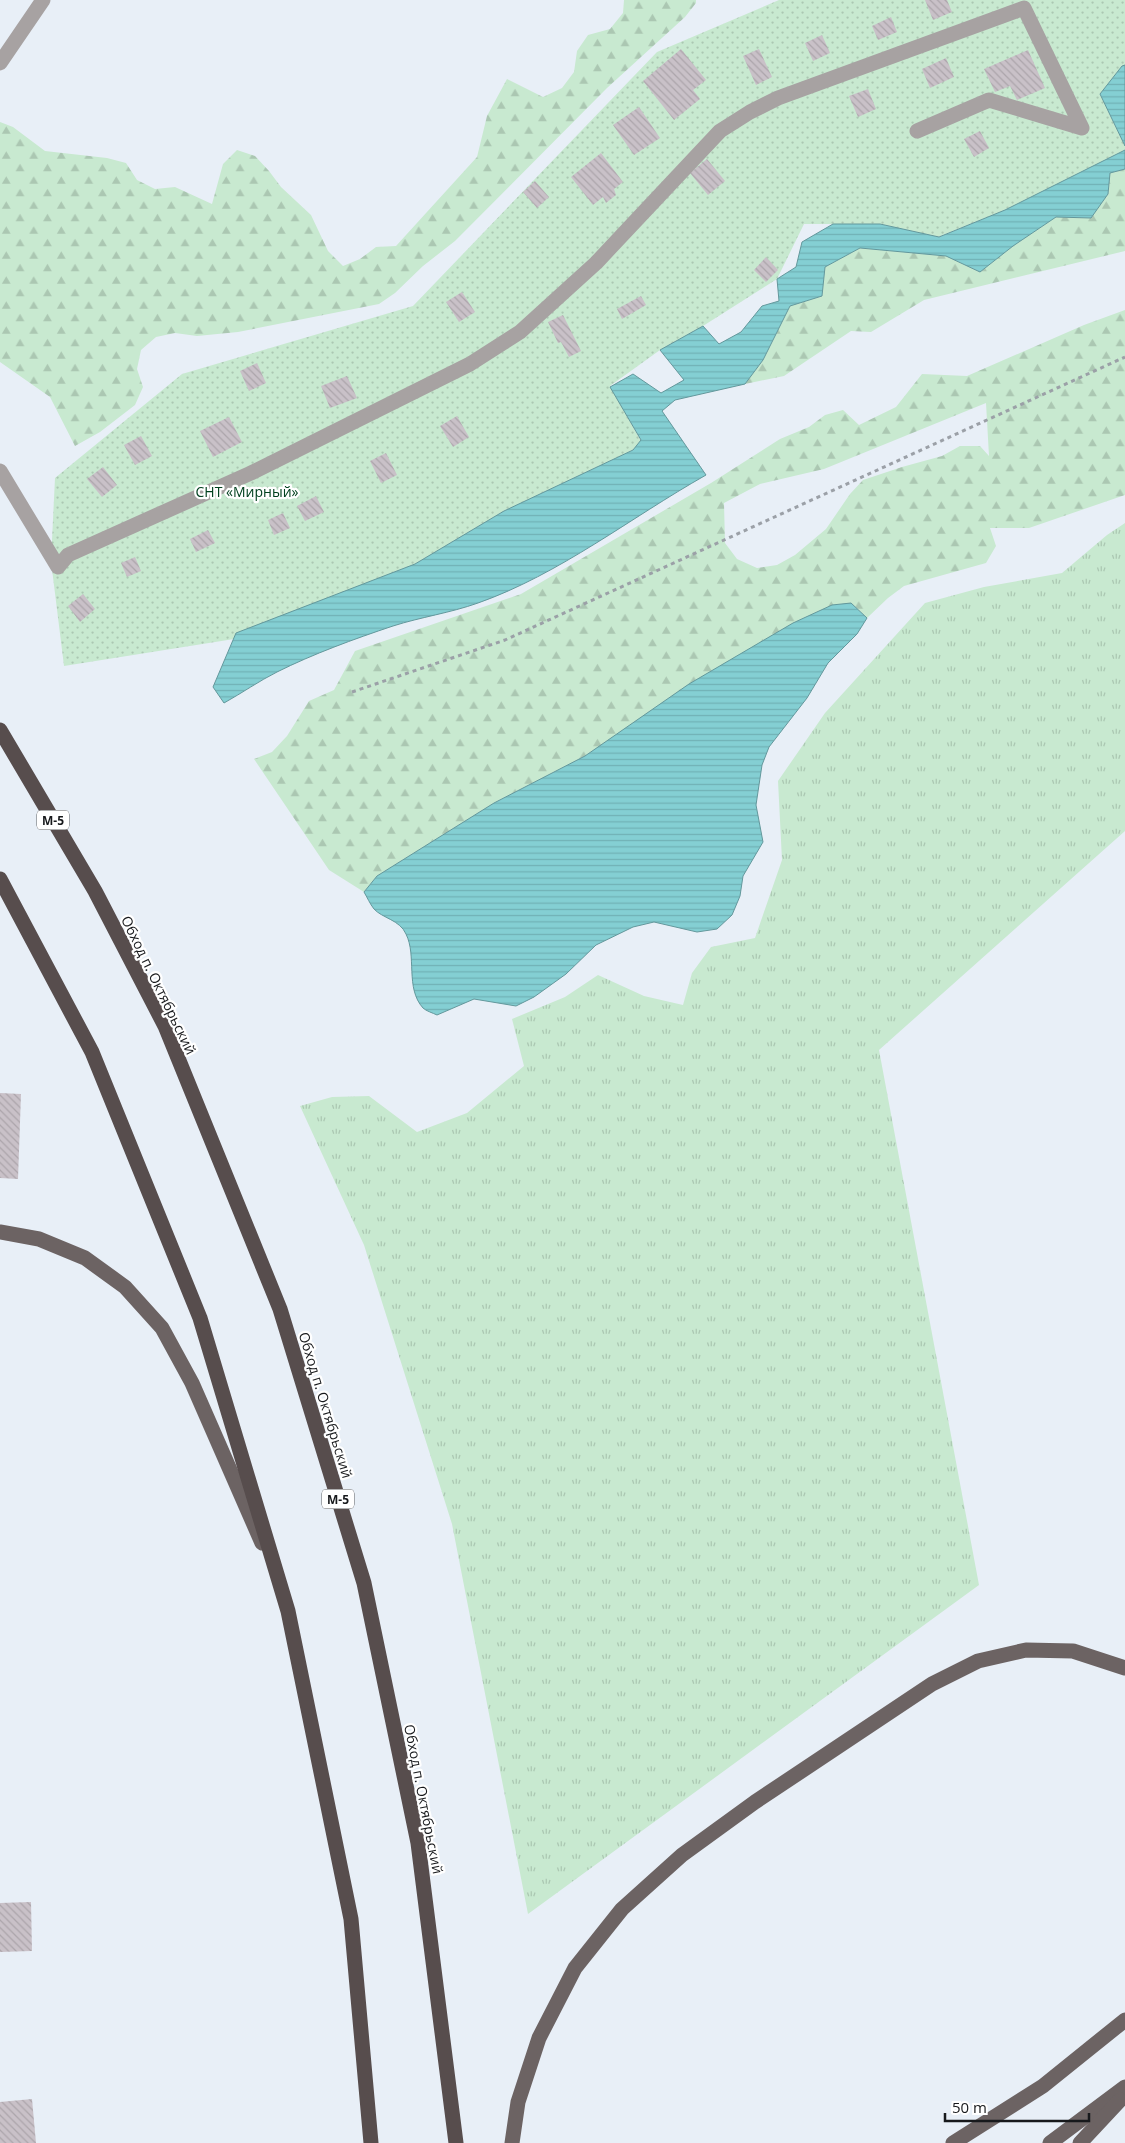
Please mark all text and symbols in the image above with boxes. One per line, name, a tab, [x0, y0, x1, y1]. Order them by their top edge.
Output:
park label: СНТ «Мирный»	[196, 482, 299, 501]
road number: М-5	[37, 810, 69, 830]
street label: Обход п. Октябрьский	[117, 913, 201, 1057]
street label: Обход п. Октябрьский	[295, 1330, 357, 1480]
road number: М-5	[322, 1490, 354, 1508]
street label: Обход п. Октябрьский	[400, 1723, 448, 1875]
scale bar	[945, 2090, 1089, 2122]
text: 50 m	[952, 2097, 987, 2117]

